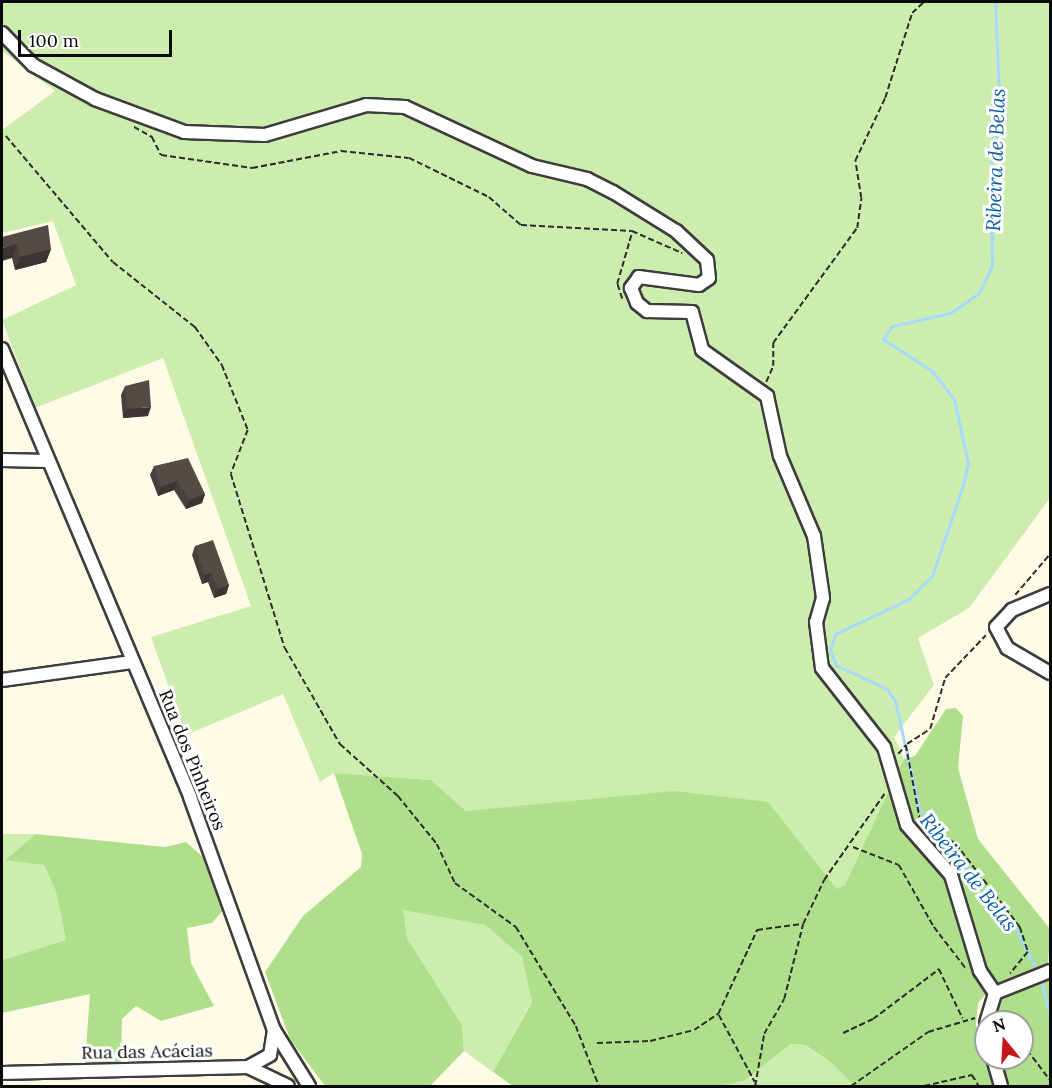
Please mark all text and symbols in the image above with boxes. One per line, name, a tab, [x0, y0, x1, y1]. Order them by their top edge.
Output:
scale bar	[21, 18, 176, 56]
text: 100 m	[29, 29, 79, 52]
water label: Ribeira de Belas	[981, 88, 1009, 232]
street label: Rua dos Pinheiros	[154, 687, 230, 833]
water label: Ribeira de Belas	[915, 808, 1023, 936]
north arrow	[974, 1010, 1034, 1070]
text: N	[990, 1013, 1008, 1036]
street label: Rua das Acácias	[81, 1040, 213, 1064]

